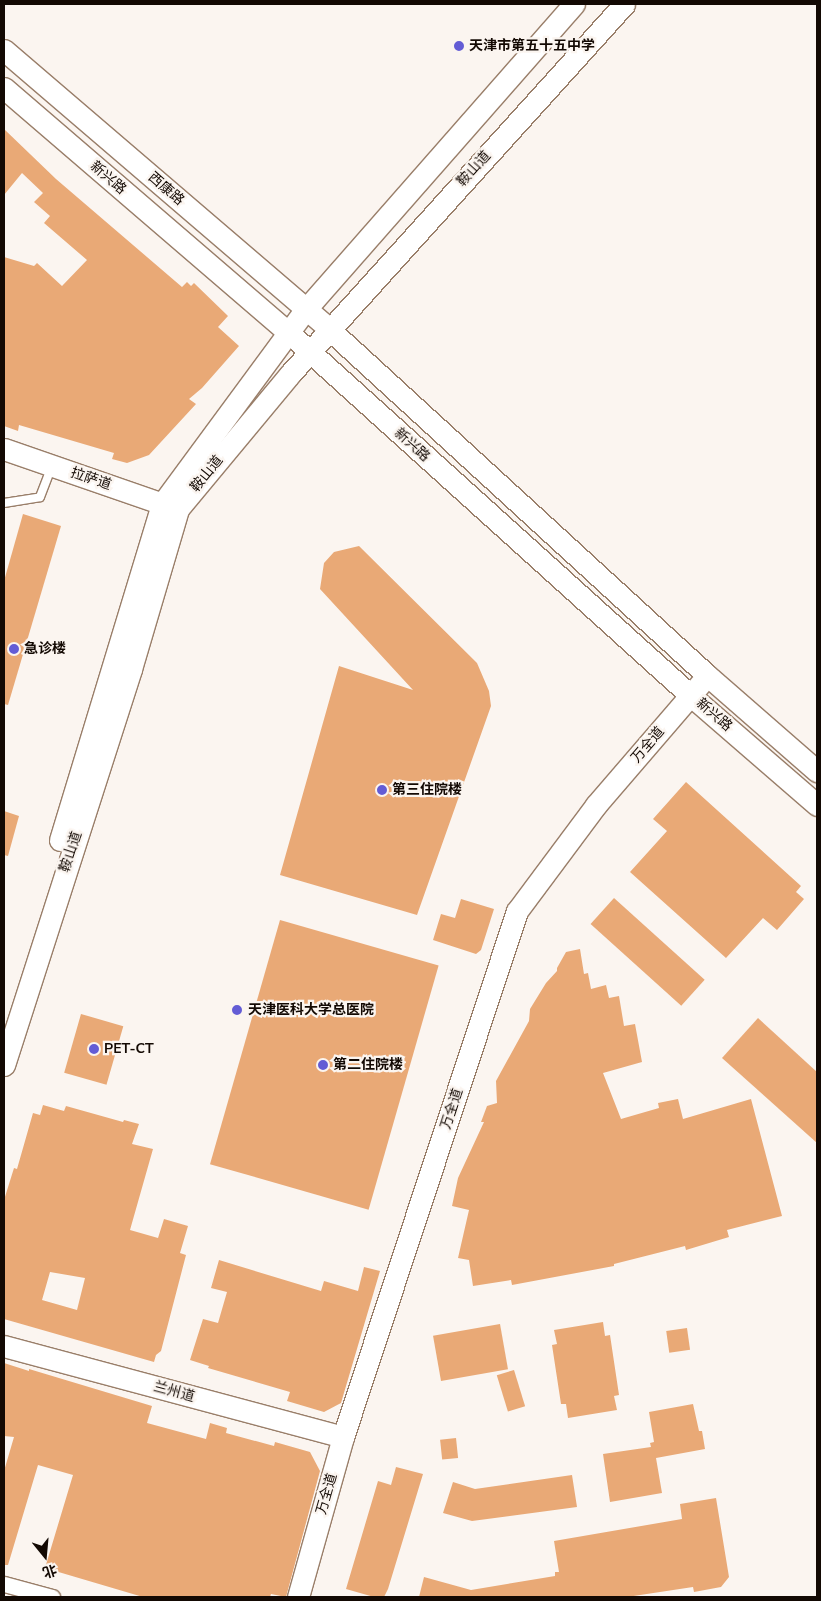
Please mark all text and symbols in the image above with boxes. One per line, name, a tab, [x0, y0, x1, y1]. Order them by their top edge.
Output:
place label: 天津市第五十五中学	[469, 38, 595, 54]
marker: 天津市第五十五中学	[453, 40, 465, 52]
street label: 鞍山道	[454, 148, 494, 190]
street label: 新兴路	[87, 158, 129, 198]
street label: 西康路	[145, 169, 187, 209]
street label: 新兴路	[391, 425, 433, 465]
street label: 鞍山道	[187, 452, 227, 496]
street label: 拉萨道	[68, 464, 114, 494]
place label: 急诊楼	[24, 641, 66, 657]
marker: 急诊楼	[8, 643, 20, 655]
street label: 新兴路	[693, 695, 735, 735]
street label: 万全道	[628, 724, 668, 766]
place label: 第三住院楼	[392, 782, 462, 798]
marker: 第三住院楼	[376, 784, 388, 796]
street label: 鞍山道	[57, 829, 85, 875]
place label: 天津医科大学总医院	[248, 1002, 374, 1018]
marker: 天津医科大学总医院	[230, 1003, 244, 1017]
place label: PET-CT	[104, 1041, 154, 1057]
marker: PET-CT	[88, 1043, 100, 1055]
place label: 第二住院楼	[333, 1057, 403, 1073]
marker: 第二住院楼	[317, 1059, 329, 1071]
street label: 万全道	[438, 1086, 466, 1132]
street label: 兰州道	[152, 1378, 196, 1406]
street label: 万全道	[313, 1471, 341, 1517]
north arrow	[20, 1531, 70, 1581]
text: 北	[40, 1560, 59, 1582]

